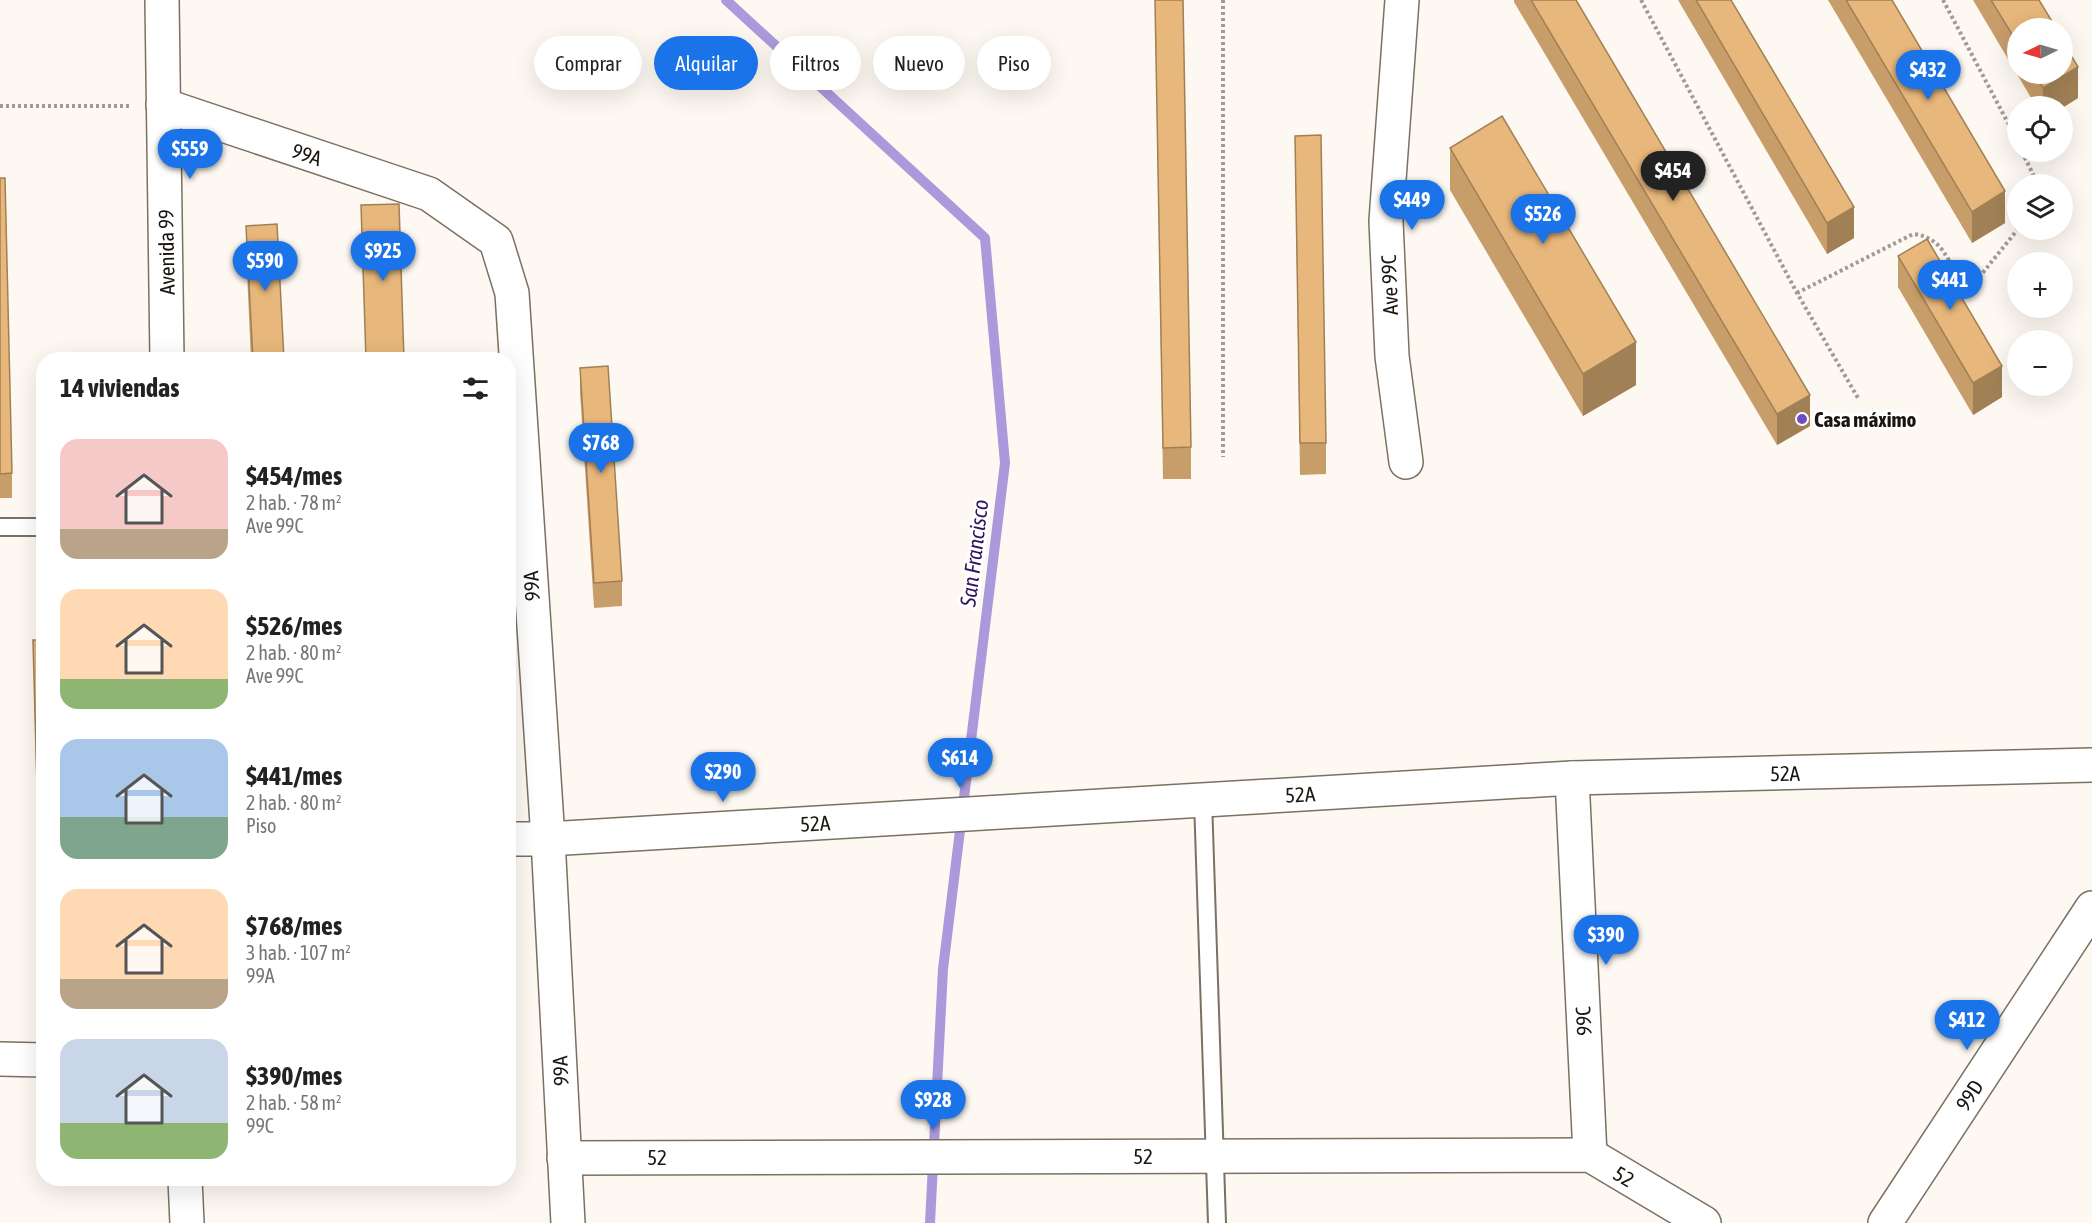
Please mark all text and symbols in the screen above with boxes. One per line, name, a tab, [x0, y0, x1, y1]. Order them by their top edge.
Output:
north arrow	[2007, 18, 2073, 84]
map controls	[2007, 18, 2073, 396]
chip: Comprar	[534, 36, 642, 90]
chip: Alquilar	[654, 36, 758, 90]
chip: Filtros	[770, 36, 861, 90]
chip: Nuevo	[873, 36, 965, 90]
chip: Piso	[977, 36, 1051, 90]
pin: $432	[1892, 50, 1964, 101]
text: $432	[1910, 58, 1946, 81]
button: locate	[2007, 96, 2073, 162]
pin: $559	[154, 129, 226, 180]
text: $559	[172, 137, 208, 160]
street label: 99A	[289, 138, 326, 170]
pin: $454	[1637, 151, 1709, 202]
text: $454	[1655, 159, 1691, 182]
button: layers	[2007, 174, 2073, 240]
pin: $449	[1376, 180, 1448, 231]
text: $449	[1394, 188, 1430, 211]
pin: $526	[1507, 194, 1579, 245]
text: $526	[1525, 202, 1561, 225]
street label: Avenida 99	[153, 209, 179, 295]
pin: $925	[347, 231, 419, 282]
text: $925	[365, 239, 401, 262]
pin: $590	[229, 241, 301, 292]
text: $590	[247, 249, 283, 272]
button: +	[2007, 252, 2073, 318]
street label: Ave 99C	[1376, 254, 1402, 316]
pin: $441	[1914, 260, 1986, 311]
text: $441	[1932, 268, 1968, 291]
button: −	[2007, 330, 2073, 396]
icon: filters	[459, 372, 492, 405]
text: 14 viviendas	[60, 373, 179, 403]
place label: Casa máximo	[1814, 407, 1917, 431]
marker: Casa máximo	[1795, 412, 1809, 426]
pin: $768	[565, 423, 637, 474]
text: $768	[583, 431, 619, 454]
text: $454/mes	[246, 461, 342, 491]
icon: home	[108, 463, 180, 535]
text: 2 hab. · 78 m²	[246, 491, 341, 514]
water label: San Francisco	[954, 498, 993, 609]
text: Ave 99C	[246, 514, 303, 537]
street label: 99A	[518, 569, 544, 602]
text: $526/mes	[246, 611, 342, 641]
icon: home	[108, 613, 180, 685]
text: 2 hab. · 80 m²	[246, 641, 341, 664]
text: Ave 99C	[246, 664, 303, 687]
pin: $614	[924, 738, 996, 789]
text: $614	[942, 746, 978, 769]
pin: $290	[687, 752, 759, 803]
text: $290	[705, 760, 741, 783]
text: $441/mes	[246, 761, 342, 791]
street label: 52A	[1770, 761, 1801, 785]
icon: home	[108, 763, 180, 835]
street label: 52A	[1284, 781, 1316, 807]
text: 2 hab. · 80 m²	[246, 791, 341, 814]
street label: 52A	[799, 810, 831, 836]
text: Piso	[246, 814, 276, 837]
text: $768/mes	[246, 911, 342, 941]
icon: home	[108, 913, 180, 985]
pin: $390	[1570, 915, 1642, 966]
text: $390	[1588, 923, 1624, 946]
text: 3 hab. · 107 m²	[246, 941, 351, 964]
text: 99A	[246, 964, 275, 987]
pin: $412	[1931, 1000, 2003, 1051]
street label: 99C	[1570, 1005, 1596, 1036]
text: $412	[1949, 1008, 1985, 1031]
street label: 99A	[547, 1055, 573, 1087]
text: $390/mes	[246, 1061, 342, 1091]
icon: home	[108, 1063, 180, 1135]
street label: 99D	[1950, 1075, 1988, 1115]
pin: $928	[897, 1080, 969, 1131]
text: $928	[915, 1088, 951, 1111]
text: 2 hab. · 58 m²	[246, 1091, 341, 1114]
text: 99C	[246, 1114, 274, 1137]
street label: 52	[1133, 1144, 1153, 1168]
street label: 52	[647, 1145, 667, 1169]
street label: 52	[1609, 1161, 1639, 1191]

